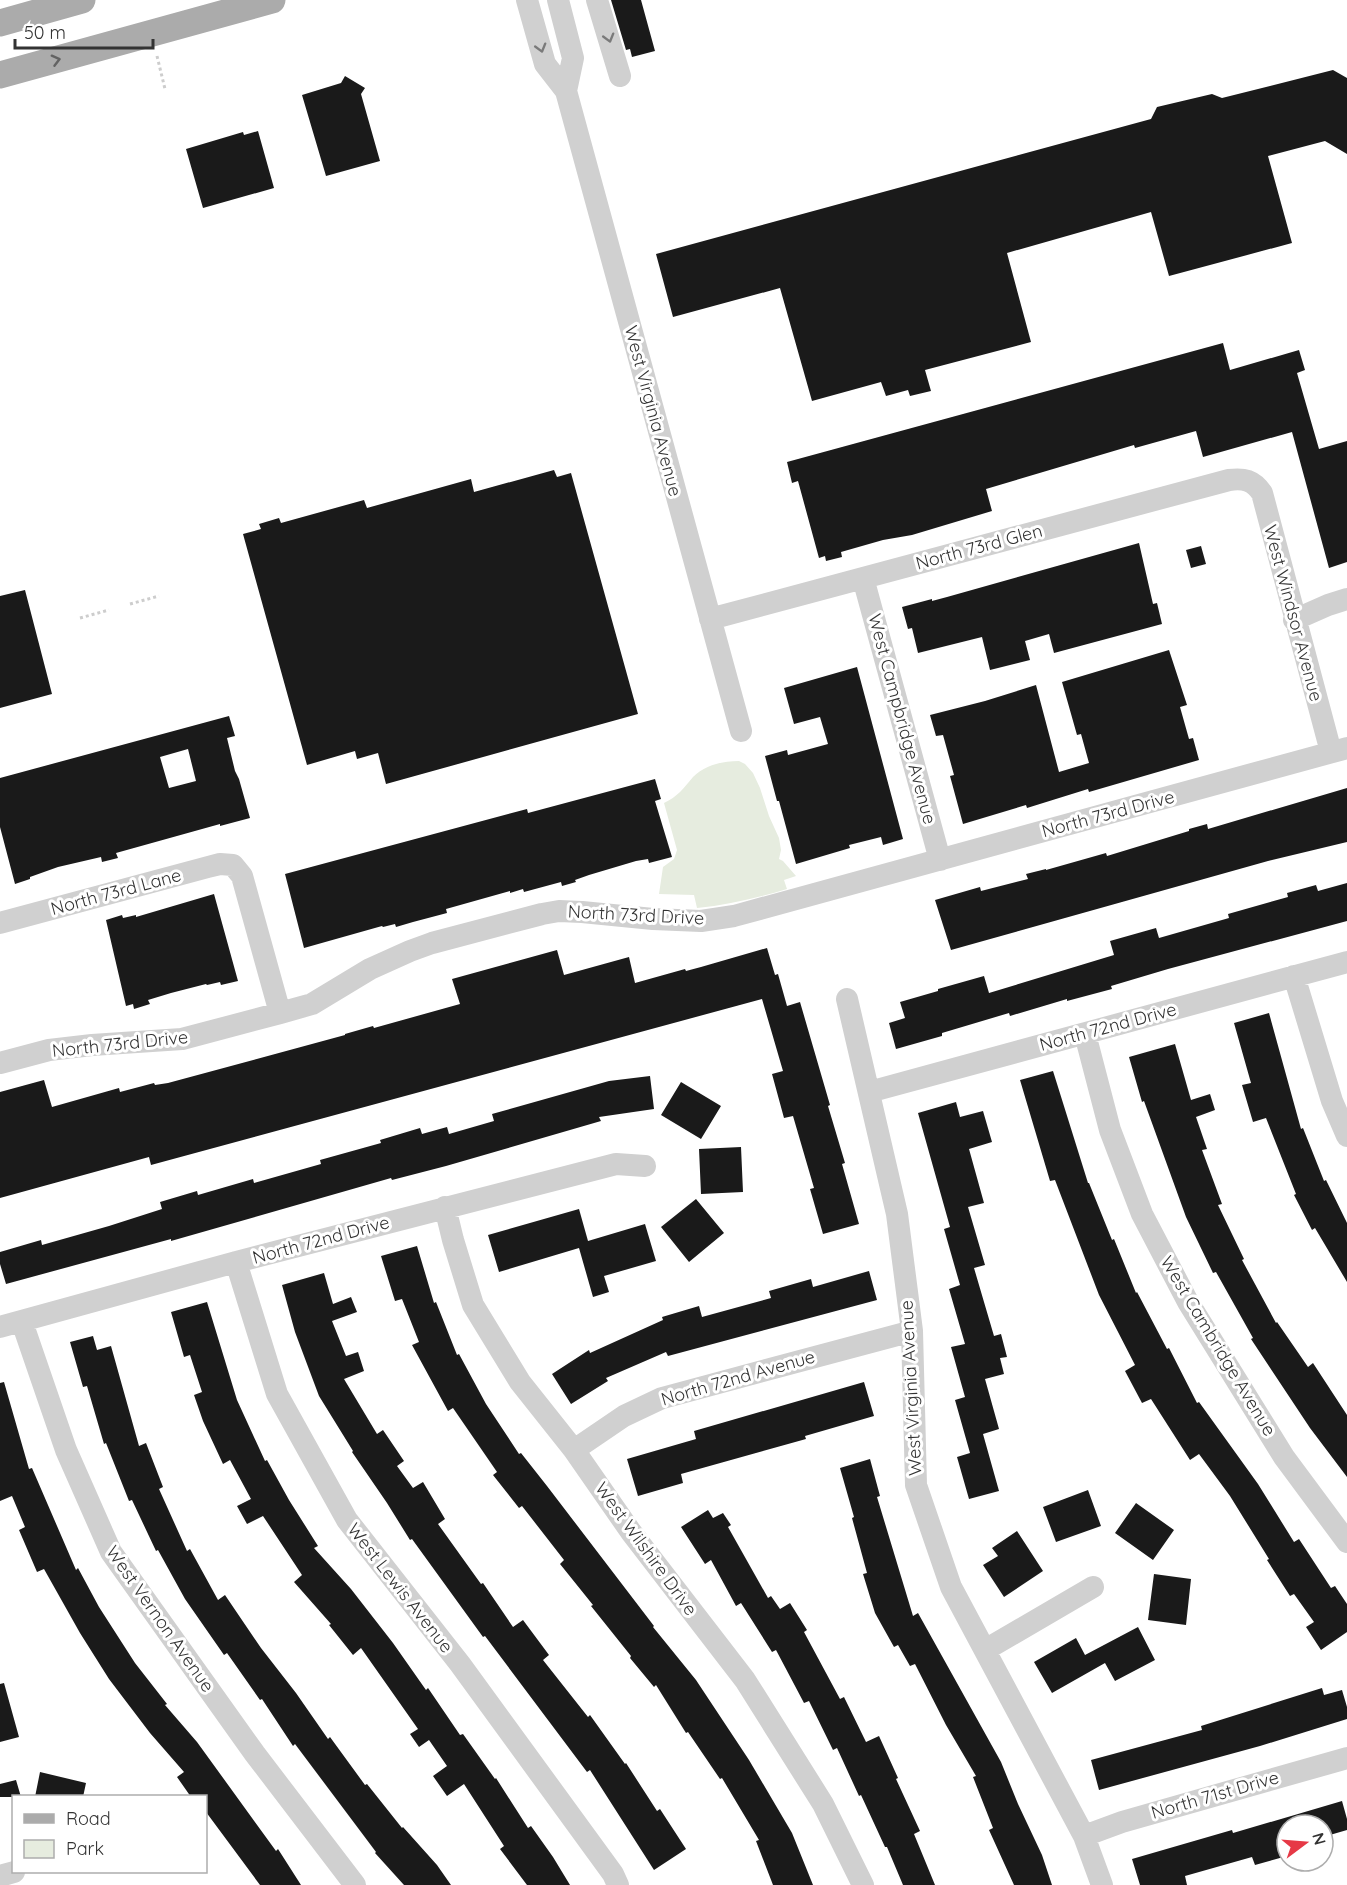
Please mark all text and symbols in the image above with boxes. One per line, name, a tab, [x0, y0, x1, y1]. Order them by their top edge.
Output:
scale bar	[15, 12, 153, 50]
text: 50 m	[24, 21, 66, 44]
one-way arrow	[602, 32, 614, 43]
one-way arrow	[534, 42, 546, 53]
one-way arrow	[51, 55, 61, 67]
street label: West Virginia Avenue	[620, 323, 687, 499]
street label: North 73rd Glen	[913, 519, 1045, 574]
street label: West Windsor Avenue	[1259, 522, 1328, 704]
street label: West Campbridge Avenue	[863, 611, 942, 827]
street label: North 73rd Drive	[1039, 785, 1177, 842]
street label: North 73rd Lane	[48, 863, 184, 920]
street label: North 73rd Drive	[567, 899, 705, 930]
street label: North 72nd Drive	[1037, 997, 1179, 1056]
street label: North 73rd Drive	[51, 1025, 189, 1062]
street label: North 72nd Drive	[250, 1210, 392, 1269]
street label: West Cambridge Avenue	[1156, 1252, 1281, 1440]
street label: West Virginia Avenue	[894, 1300, 927, 1476]
street label: North 72nd Avenue	[658, 1345, 818, 1411]
street label: West Wilshire Drive	[590, 1477, 703, 1620]
street label: West Lewis Avenue	[342, 1518, 458, 1657]
street label: West Vernon Avenue	[101, 1541, 220, 1696]
street label: North 71st Drive	[1148, 1765, 1281, 1824]
legend	[12, 1795, 207, 1873]
text: Road	[66, 1807, 111, 1830]
north arrow	[1275, 1813, 1335, 1873]
text: N	[1308, 1830, 1331, 1847]
text: Park	[66, 1837, 104, 1860]

